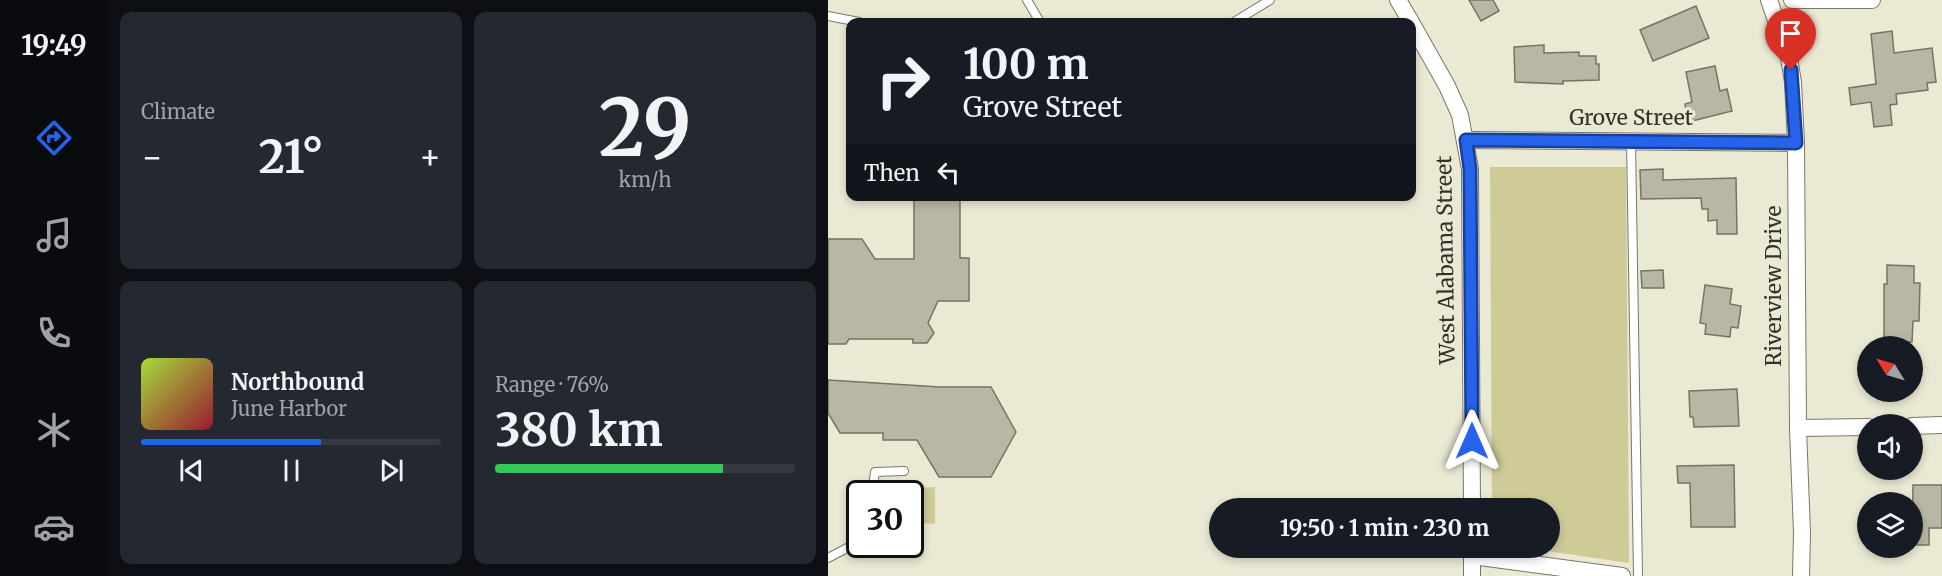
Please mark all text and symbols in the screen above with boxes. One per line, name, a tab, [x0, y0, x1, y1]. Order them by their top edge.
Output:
pin	[1765, 8, 1816, 70]
icon: arrive	[1774, 17, 1807, 50]
text: 19:49	[21, 28, 87, 62]
text: 100 m	[963, 38, 1089, 90]
icon: right	[864, 42, 942, 120]
text: 29	[599, 79, 691, 177]
text: Grove Street	[963, 90, 1122, 124]
text: Climate	[141, 99, 215, 124]
street label: Grove Street	[1569, 104, 1693, 131]
icon: directions	[33, 117, 75, 159]
text: 21°	[258, 129, 324, 185]
text: −	[141, 137, 163, 178]
text: +	[419, 137, 441, 178]
street label: West Alabama Street	[1430, 155, 1461, 366]
icon: left	[932, 156, 965, 189]
text: Then	[864, 159, 920, 187]
text: km/h	[619, 167, 671, 192]
street label: Riverview Drive	[1760, 206, 1787, 366]
icon: music	[33, 214, 75, 256]
icon: phone	[33, 312, 75, 354]
north arrow	[1857, 336, 1923, 402]
map controls	[1857, 336, 1923, 558]
text: Northbound	[231, 368, 364, 396]
text: Range · 76%	[495, 372, 609, 397]
text: June Harbor	[231, 396, 347, 421]
text: 380 km	[495, 402, 663, 458]
icon: climate	[33, 409, 75, 451]
position arrow	[1440, 409, 1504, 473]
button: sound	[1857, 414, 1923, 480]
icon: previous	[175, 454, 208, 487]
icon: pause	[275, 454, 308, 487]
icon: next	[375, 454, 408, 487]
speed limit sign: 30	[846, 480, 924, 558]
button: layers	[1857, 492, 1923, 558]
icon: car	[33, 506, 75, 548]
text: 19:50 · 1 min · 230 m	[1280, 514, 1489, 542]

